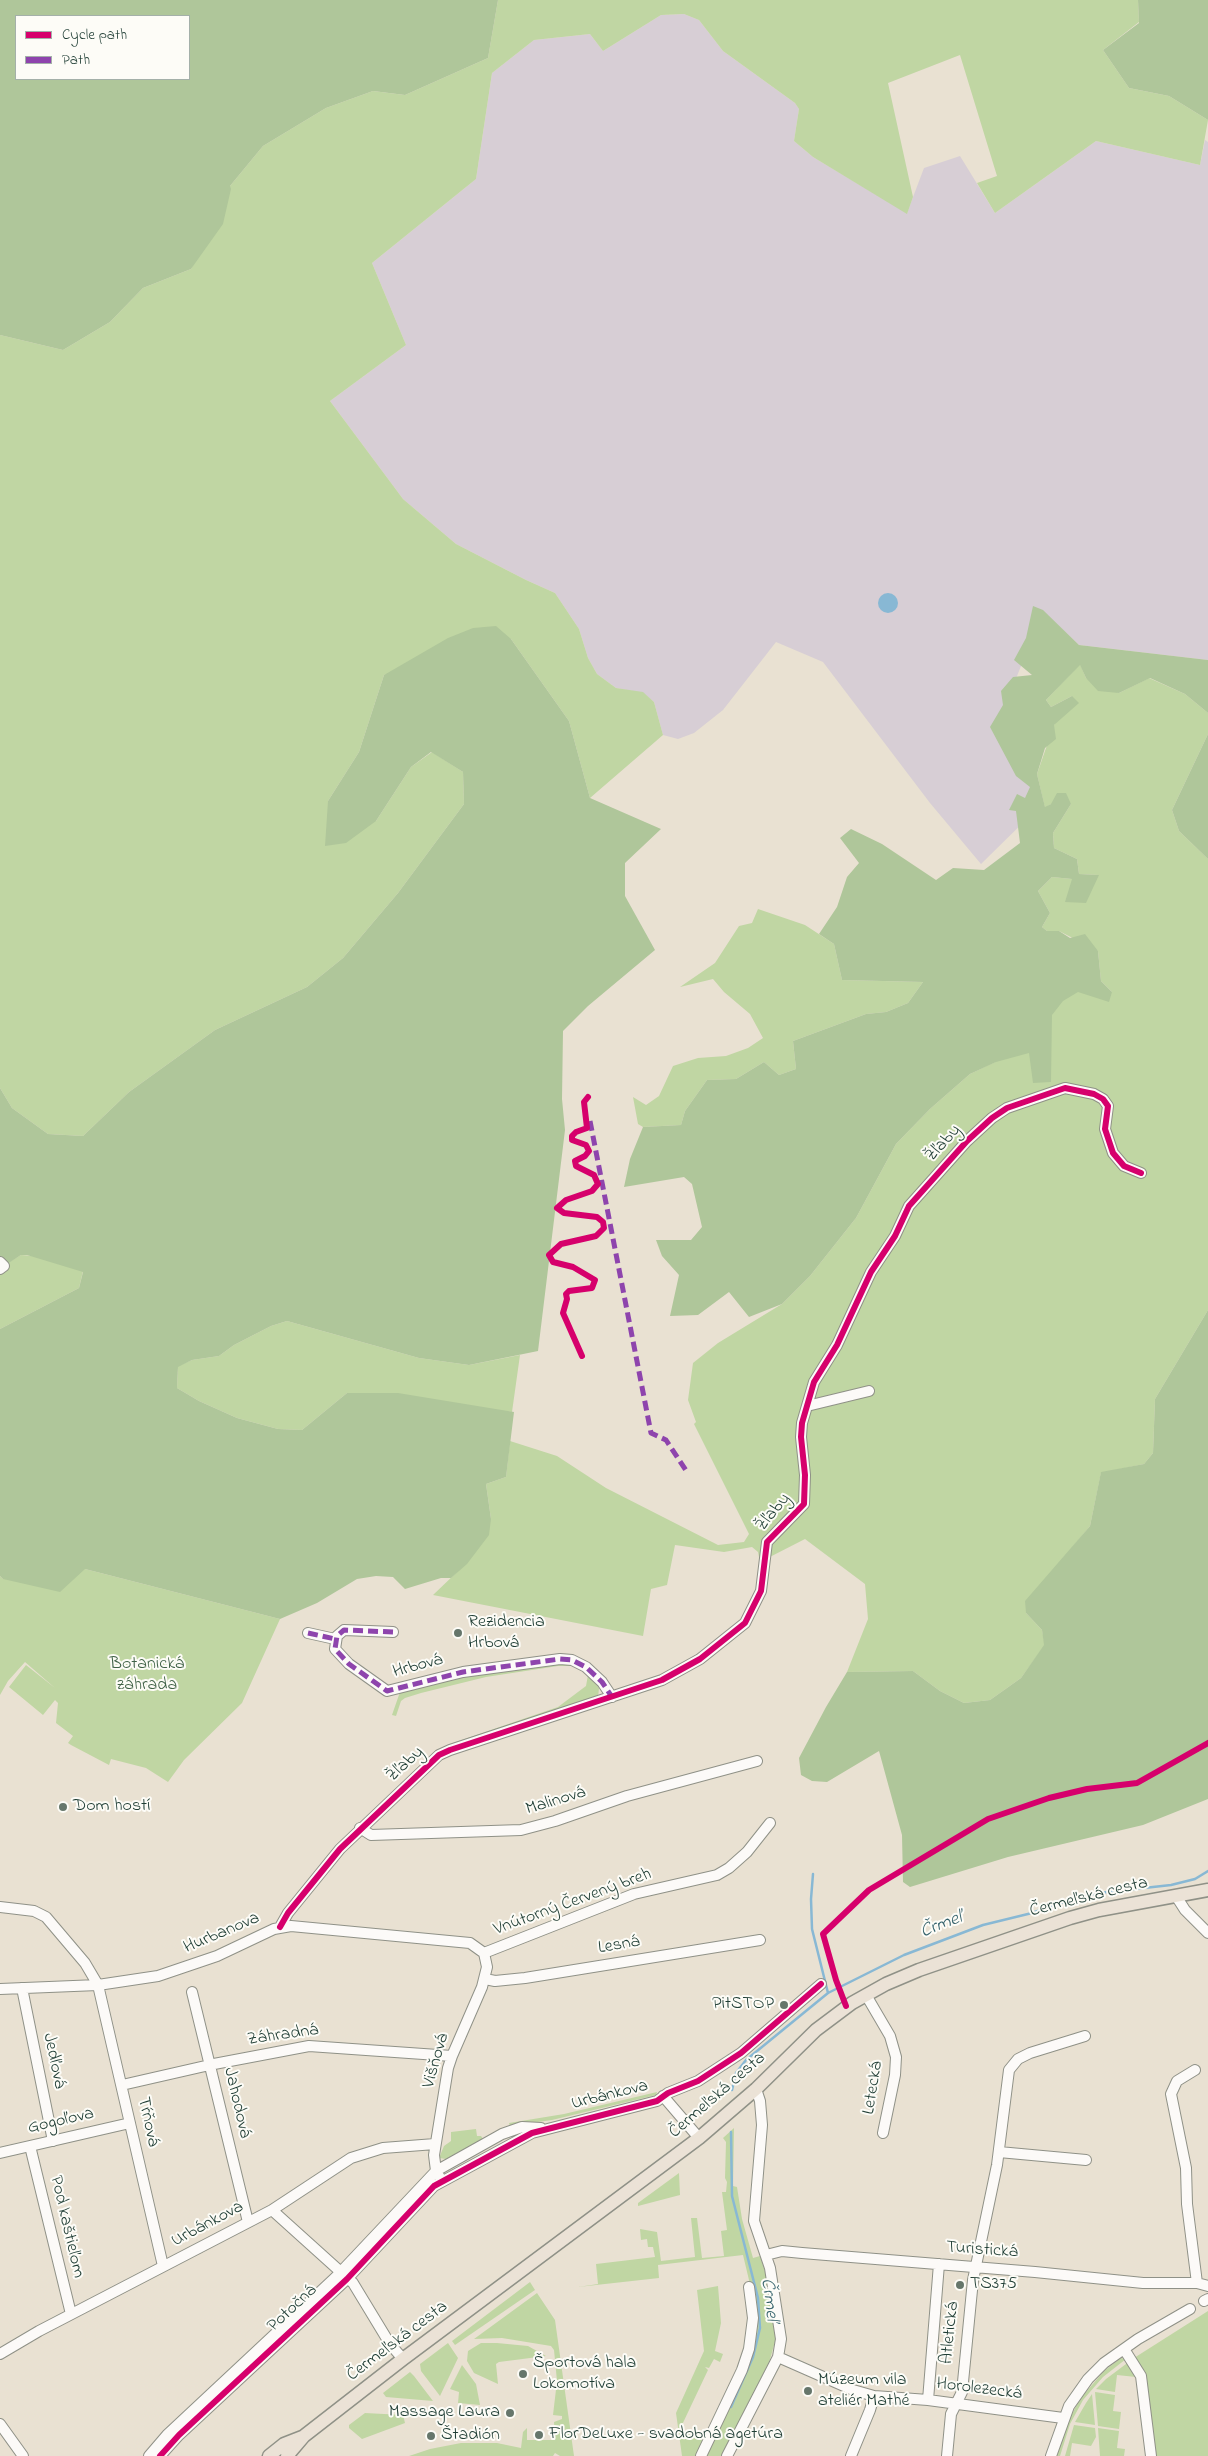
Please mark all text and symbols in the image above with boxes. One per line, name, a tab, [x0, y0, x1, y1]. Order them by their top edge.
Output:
legend	[15, 15, 190, 80]
text: Cycle path	[62, 24, 127, 46]
text: Path	[62, 49, 90, 71]
street label: Žľaby	[921, 1121, 967, 1167]
street label: Žľaby	[752, 1490, 796, 1536]
place label: Rezidencia Hrbová	[468, 1612, 545, 1655]
marker: Rezidencia Hrbová	[452, 1627, 464, 1639]
street label: Hrbová	[391, 1650, 445, 1684]
park label: Botanická záhrada	[110, 1654, 184, 1696]
street label: Žľaby	[383, 1743, 429, 1787]
street label: Malinová	[524, 1783, 588, 1821]
place label: Dom hostí	[73, 1796, 150, 1818]
marker: Dom hostí	[57, 1801, 69, 1813]
street label: Vnútorný Červený breh	[491, 1864, 655, 1942]
street label: Čermeľská cesta	[1028, 1873, 1150, 1923]
street label: Hurbanova	[181, 1908, 263, 1960]
water label: Črmeľ	[918, 1908, 966, 1944]
street label: Lesná	[597, 1932, 641, 1960]
place label: PitSTOP	[712, 1994, 774, 2016]
marker: PitSTOP	[778, 1999, 790, 2011]
street label: Záhradná	[246, 2020, 320, 2052]
street label: Jedľová	[37, 2031, 69, 2091]
street label: Višňová	[419, 2031, 455, 2091]
street label: Čermeľská cesta	[665, 2048, 771, 2144]
street label: Letecká	[859, 2060, 889, 2116]
street label: Jahodová	[217, 2066, 255, 2140]
street label: Urbánkova	[569, 2076, 651, 2116]
street label: Tŕňová	[131, 2095, 163, 2149]
street label: Gogoľova	[26, 2104, 96, 2140]
street label: Pod kaštieľom	[44, 2174, 88, 2280]
street label: Urbánkova	[168, 2197, 248, 2253]
street label: Turistická	[945, 2238, 1019, 2264]
place label: TS375	[970, 2274, 1017, 2296]
water label: Črmeľ	[754, 2277, 782, 2323]
marker: TS375	[954, 2279, 966, 2291]
street label: Potočná	[264, 2281, 322, 2337]
street label: Čermeľská cesta	[343, 2297, 453, 2387]
street label: Atletická	[937, 2301, 965, 2365]
place label: Športová hala Lokomotíva	[533, 2353, 636, 2396]
marker: Športová hala Lokomotíva	[517, 2368, 529, 2380]
place label: Múzeum vila ateliér Mathé	[818, 2370, 910, 2412]
street label: Horolezecká	[935, 2374, 1023, 2406]
marker: Múzeum vila ateliér Mathé	[802, 2385, 814, 2397]
place label: Massage Laura	[389, 2402, 500, 2424]
marker: Massage Laura	[504, 2407, 516, 2419]
place label: FlorDeLuxe - svadobná agetúra	[549, 2424, 783, 2446]
place label: Štadión	[441, 2425, 500, 2447]
marker: FlorDeLuxe - svadobná agetúra	[533, 2429, 545, 2441]
marker: Štadión	[425, 2430, 437, 2442]

